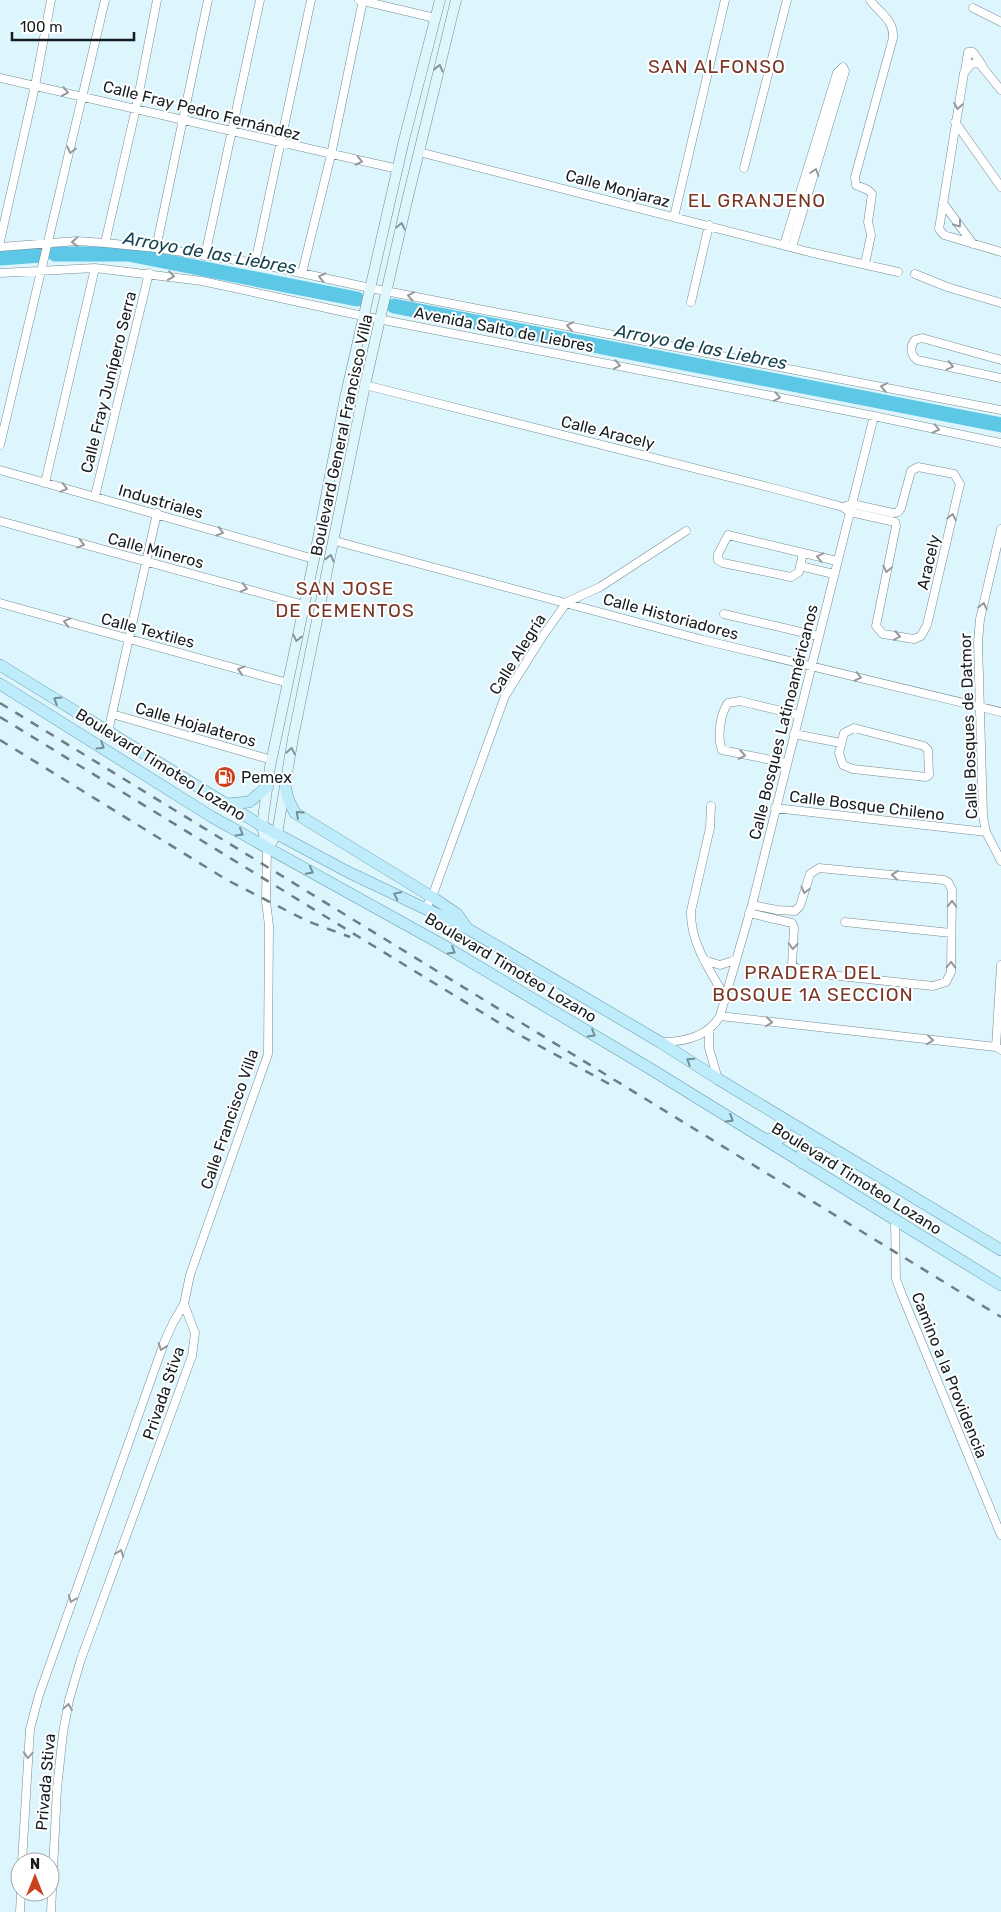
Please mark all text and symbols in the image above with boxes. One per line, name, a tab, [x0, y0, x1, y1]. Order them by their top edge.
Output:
scale bar	[12, 10, 135, 42]
text: 100 m	[20, 18, 62, 36]
district label: SAN ALFONSO	[648, 55, 786, 78]
one-way arrow	[434, 65, 444, 73]
street label: Calle Fray Pedro Fernández	[101, 77, 303, 144]
one-way arrow	[60, 86, 69, 97]
one-way arrow	[954, 101, 964, 110]
one-way arrow	[66, 145, 77, 154]
one-way arrow	[355, 155, 364, 166]
street label: Calle Monjaraz	[563, 165, 672, 212]
one-way arrow	[810, 168, 820, 177]
district label: EL GRANJENO	[688, 189, 826, 212]
one-way arrow	[953, 218, 961, 227]
one-way arrow	[395, 222, 406, 231]
water label: Arroyo de las Liebres	[121, 227, 298, 279]
one-way arrow	[71, 237, 78, 247]
one-way arrow	[166, 271, 175, 281]
one-way arrow	[318, 273, 327, 283]
street label: Calle Fray Junípero Serra	[77, 289, 140, 475]
one-way arrow	[406, 291, 415, 301]
street label: Avenida Salto de Liebres	[413, 303, 595, 356]
street label: Boulevard General Francisco Villa	[307, 312, 376, 558]
water label: Arroyo de las Liebres	[612, 319, 789, 374]
one-way arrow	[566, 322, 575, 332]
one-way arrow	[613, 360, 622, 370]
one-way arrow	[945, 360, 954, 371]
one-way arrow	[880, 383, 889, 393]
one-way arrow	[772, 391, 781, 401]
street label: Calle Aracely	[559, 412, 657, 453]
one-way arrow	[932, 423, 941, 434]
street label: Industriales	[116, 480, 205, 523]
one-way arrow	[59, 482, 67, 492]
one-way arrow	[946, 512, 957, 521]
one-way arrow	[216, 526, 224, 536]
street label: Calle Mineros	[106, 529, 206, 572]
street label: Aracely	[913, 533, 944, 592]
one-way arrow	[76, 538, 84, 548]
one-way arrow	[816, 552, 824, 563]
one-way arrow	[324, 553, 335, 562]
one-way arrow	[882, 565, 893, 574]
district label: SAN JOSE DE CEMENTOS	[275, 577, 415, 622]
one-way arrow	[239, 583, 248, 593]
street label: Calle Historiadores	[601, 589, 741, 644]
one-way arrow	[977, 601, 988, 610]
street label: Calle Bosques Latinoaméricanos	[745, 603, 822, 842]
street label: Calle Textiles	[99, 609, 197, 652]
street label: Calle Alegría	[485, 610, 550, 698]
one-way arrow	[64, 617, 72, 627]
one-way arrow	[893, 631, 902, 641]
one-way arrow	[293, 633, 303, 642]
street label: Calle Bosques de Datmor	[956, 633, 981, 819]
one-way arrow	[237, 665, 245, 675]
one-way arrow	[854, 671, 863, 682]
one-way arrow	[53, 697, 62, 707]
street label: Calle Hojalateros	[133, 698, 258, 751]
street label: Boulevard Timoteo Lozano	[72, 704, 249, 825]
one-way arrow	[96, 740, 105, 750]
one-way arrow	[285, 747, 295, 756]
one-way arrow	[737, 749, 746, 759]
fuel station icon: Pemex	[213, 765, 237, 789]
place label: Pemex	[241, 768, 292, 787]
street label: Calle Bosque Chileno	[788, 787, 946, 824]
one-way arrow	[296, 811, 305, 820]
one-way arrow	[234, 826, 243, 836]
one-way arrow	[305, 865, 314, 875]
one-way arrow	[891, 870, 899, 881]
one-way arrow	[800, 885, 810, 893]
one-way arrow	[393, 891, 402, 901]
one-way arrow	[947, 900, 957, 908]
street label: Boulevard Timoteo Lozano	[421, 909, 600, 1026]
one-way arrow	[787, 942, 798, 950]
one-way arrow	[447, 944, 456, 954]
district label: PRADERA DEL BOSQUE 1A SECCION	[712, 961, 914, 1006]
one-way arrow	[946, 961, 956, 968]
one-way arrow	[765, 1016, 773, 1027]
one-way arrow	[586, 1027, 595, 1037]
one-way arrow	[926, 1034, 934, 1045]
street label: Calle Francisco Villa	[197, 1047, 262, 1192]
one-way arrow	[687, 1058, 696, 1067]
one-way arrow	[725, 1112, 734, 1122]
street label: Boulevard Timoteo Lozano	[768, 1118, 945, 1239]
street label: Camino a la Providencia	[908, 1289, 992, 1461]
one-way arrow	[158, 1343, 168, 1351]
street label: Privada Stiva	[139, 1344, 188, 1442]
one-way arrow	[114, 1549, 124, 1558]
one-way arrow	[68, 1594, 78, 1603]
one-way arrow	[62, 1702, 72, 1711]
street label: Privada Stiva	[32, 1733, 59, 1831]
one-way arrow	[23, 1751, 34, 1759]
north arrow	[10, 1852, 60, 1902]
text: N	[30, 1856, 40, 1873]

